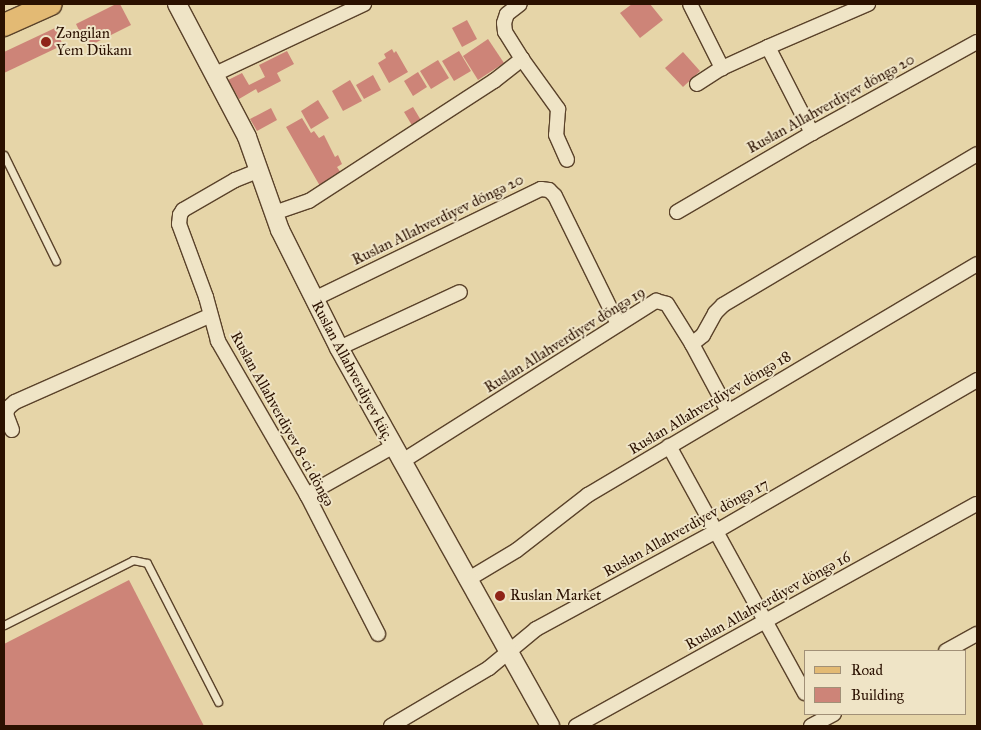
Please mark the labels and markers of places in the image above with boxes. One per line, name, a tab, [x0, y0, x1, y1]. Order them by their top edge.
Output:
place label: Zəngilan Yem Dükanı	[56, 24, 132, 59]
marker: Zəngilan Yem Dükanı	[40, 36, 52, 48]
place label: Ruslan Market	[510, 587, 601, 605]
marker: Ruslan Market	[494, 590, 506, 602]

